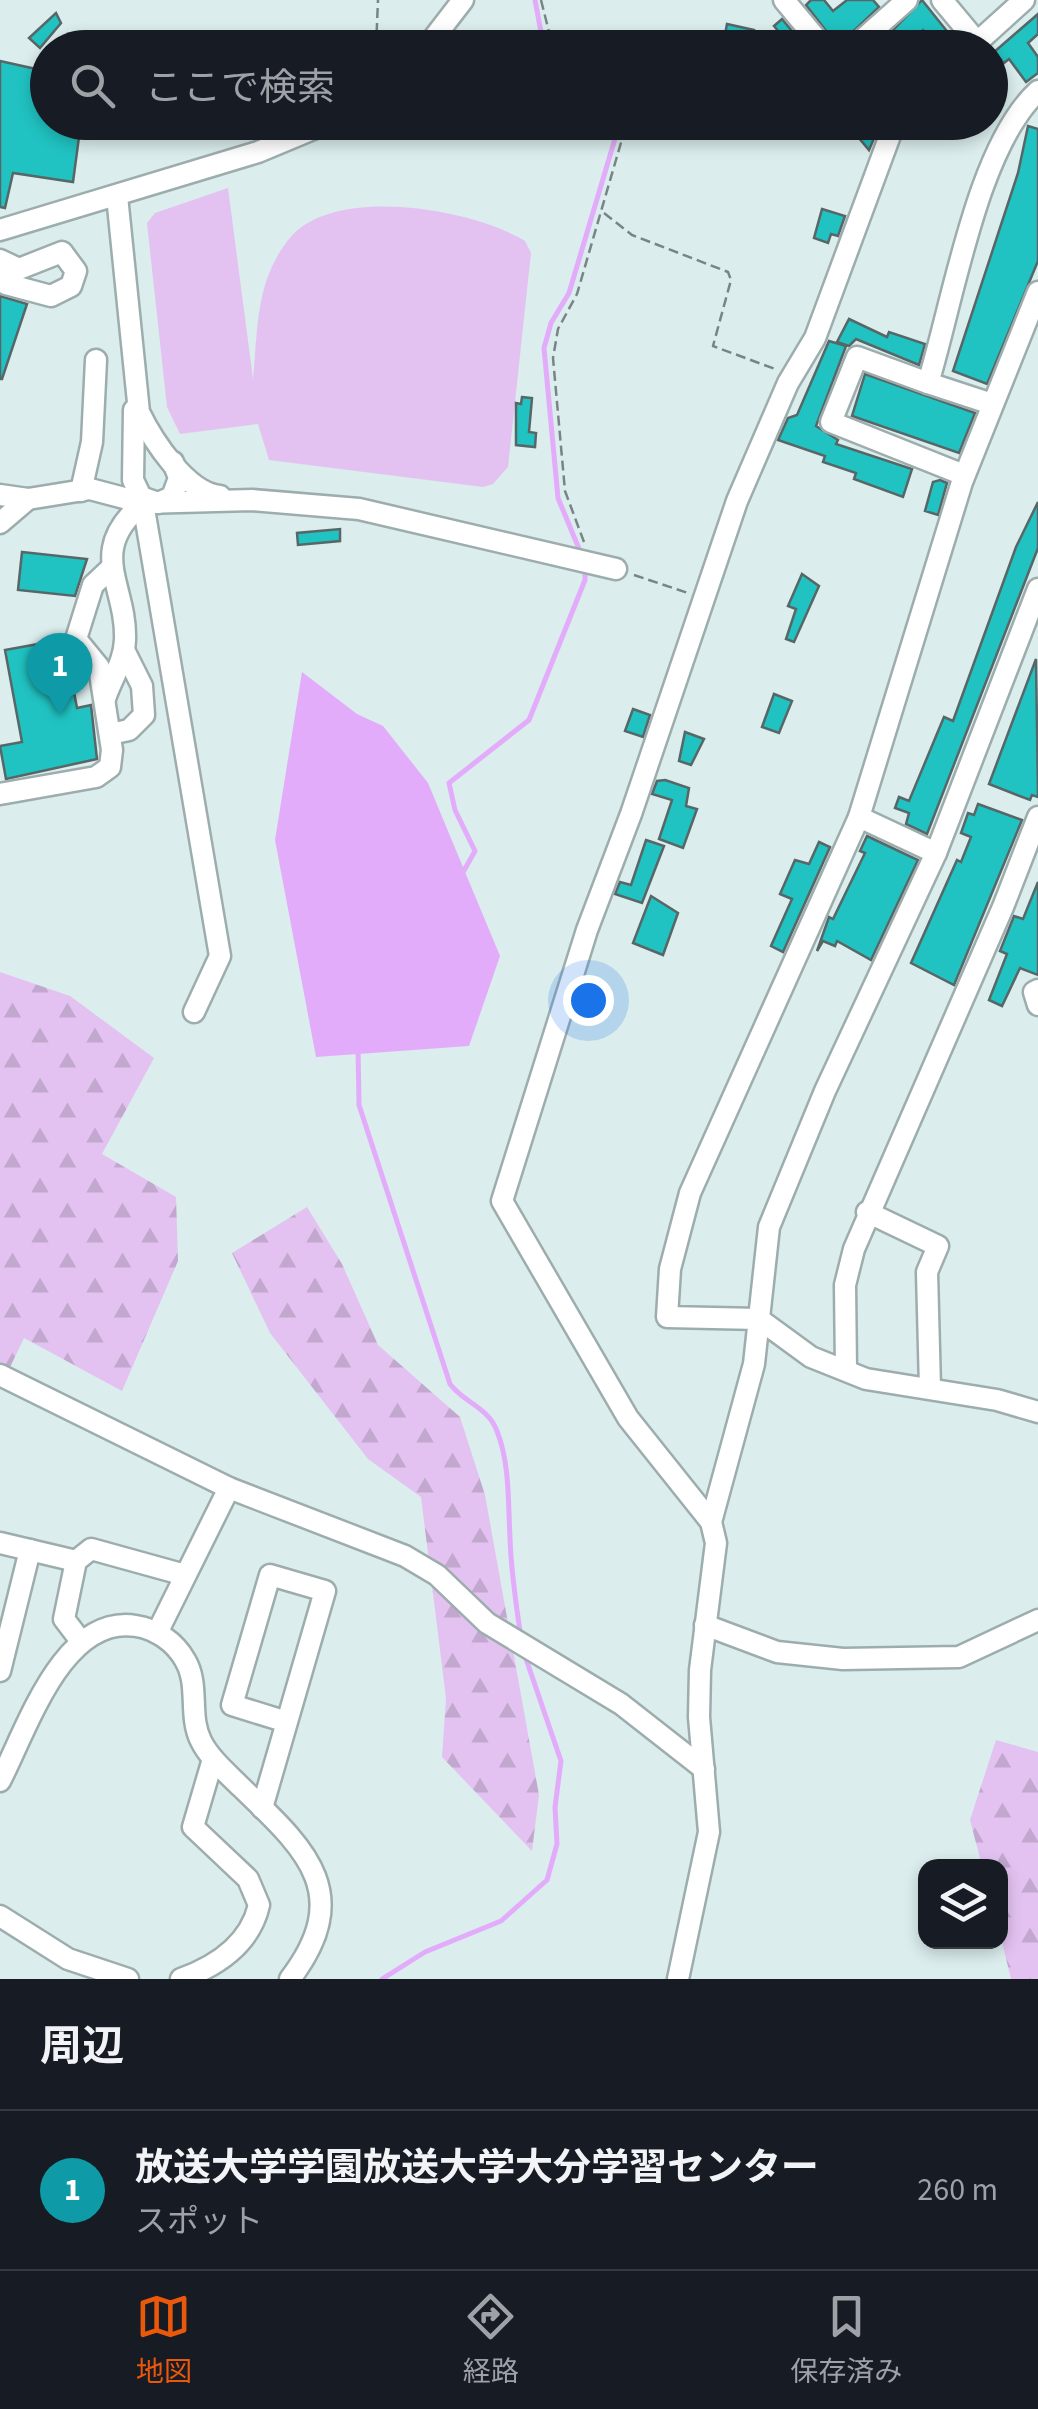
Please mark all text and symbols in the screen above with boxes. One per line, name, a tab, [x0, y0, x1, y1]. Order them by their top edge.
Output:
search box	[30, 30, 1008, 140]
icon: search	[65, 58, 120, 113]
text: ここで検索	[145, 61, 335, 115]
pin: 1	[28, 632, 92, 715]
your location	[563, 975, 614, 1026]
map controls	[918, 1859, 1008, 1949]
button: layers	[918, 1859, 1008, 1949]
text: 周辺	[40, 2017, 124, 2077]
text: 放送大学学園放送大学大分学習センター	[135, 2141, 819, 2195]
text: 1	[64, 2167, 81, 2213]
text: 260 m	[917, 2167, 998, 2213]
text: スポット	[135, 2199, 263, 2245]
tab: 地図	[136, 2289, 192, 2392]
tab: 経路	[463, 2289, 519, 2392]
tab: 保存済み	[790, 2289, 902, 2392]

